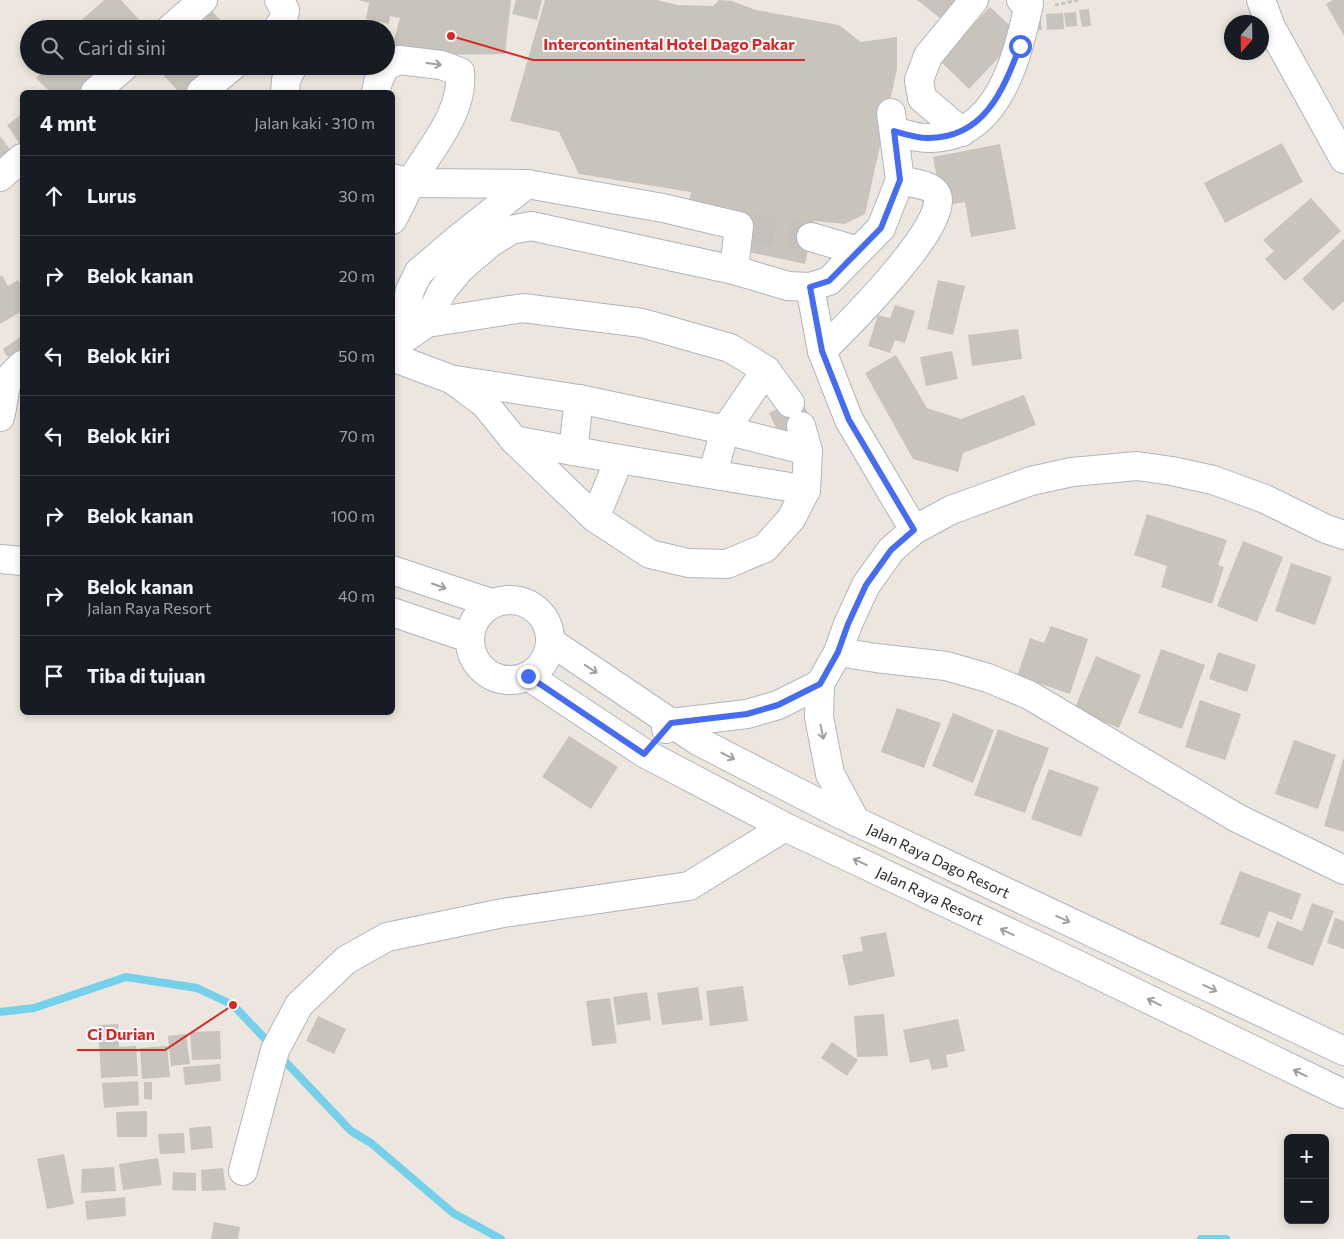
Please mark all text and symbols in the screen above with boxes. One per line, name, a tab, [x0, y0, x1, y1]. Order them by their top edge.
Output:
north arrow	[1224, 15, 1269, 60]
search box	[20, 20, 395, 75]
callout: Intercontinental Hotel Dago Pakar	[533, 29, 805, 60]
icon: search	[38, 34, 66, 62]
text: Intercontinental Hotel Dago Pakar	[543, 34, 795, 53]
route start	[1009, 35, 1032, 58]
text: Cari di sini	[78, 36, 166, 59]
one-way arrow	[425, 59, 441, 69]
text: 4 mnt	[40, 110, 96, 135]
text: Jalan kaki · 310 m	[254, 113, 375, 132]
icon: ahead	[40, 182, 68, 210]
text: Lurus	[87, 184, 136, 207]
text: 30 m	[338, 186, 375, 205]
icon: right	[40, 262, 68, 290]
text: Belok kanan	[87, 264, 194, 287]
text: 20 m	[339, 266, 375, 285]
icon: left	[40, 342, 68, 370]
text: Belok kiri	[87, 344, 170, 367]
text: 50 m	[338, 346, 375, 365]
icon: left	[40, 422, 68, 450]
text: Belok kiri	[87, 424, 170, 447]
text: 70 m	[339, 426, 375, 445]
icon: right	[40, 502, 68, 530]
text: Belok kanan	[87, 504, 194, 527]
text: 100 m	[330, 506, 375, 525]
text: Belok kanan	[87, 575, 194, 598]
one-way arrow	[431, 581, 447, 591]
icon: right	[40, 582, 68, 610]
text: 40 m	[338, 586, 375, 605]
text: Jalan Raya Resort	[87, 598, 212, 617]
icon: arrive	[40, 662, 68, 690]
text: Tiba di tujuan	[87, 664, 205, 687]
one-way arrow	[584, 664, 598, 674]
route end	[517, 665, 540, 688]
one-way arrow	[818, 724, 828, 740]
one-way arrow	[720, 752, 735, 761]
street label: Jalan Raya Dago Resort	[865, 819, 1013, 902]
one-way arrow	[853, 857, 868, 867]
street label: Jalan Raya Resort	[874, 862, 987, 928]
one-way arrow	[1055, 915, 1070, 924]
one-way arrow	[1000, 927, 1015, 936]
one-way arrow	[1202, 983, 1217, 993]
one-way arrow	[1147, 997, 1162, 1007]
callout: Ci Durian	[77, 1019, 165, 1050]
text: Ci Durian	[87, 1024, 155, 1043]
one-way arrow	[1293, 1068, 1308, 1077]
map controls	[1284, 1134, 1329, 1224]
button: +	[1284, 1134, 1329, 1179]
button: −	[1284, 1179, 1329, 1224]

